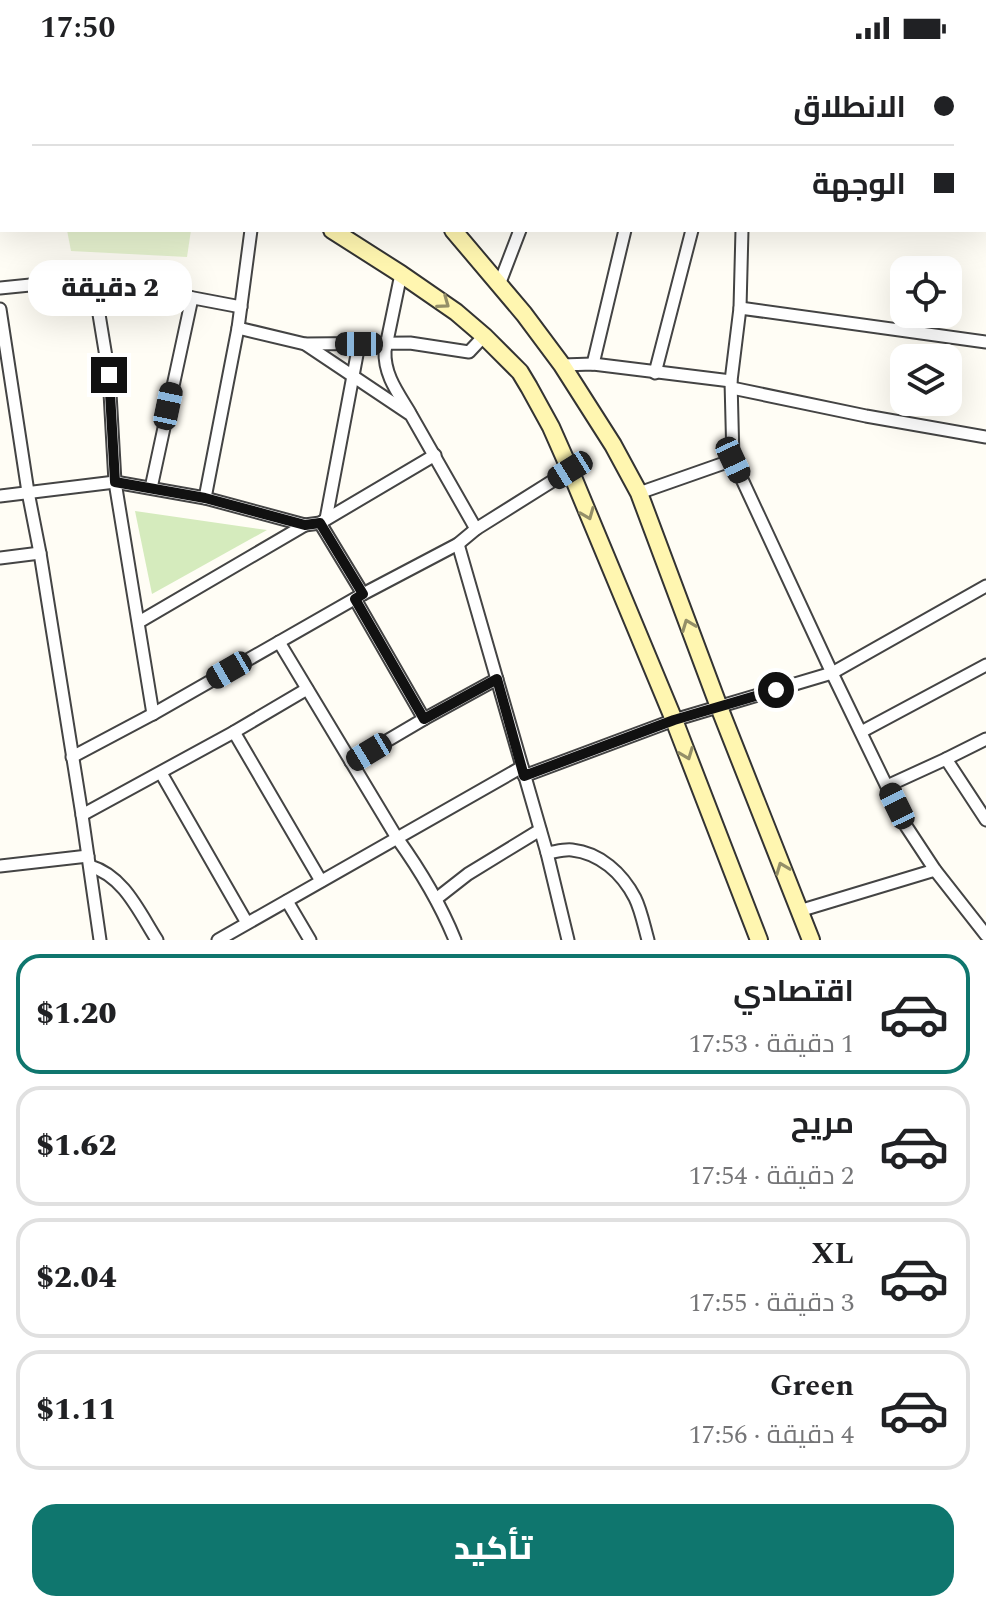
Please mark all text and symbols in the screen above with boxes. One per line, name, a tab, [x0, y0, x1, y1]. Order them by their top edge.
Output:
text: 17:50	[40, 5, 115, 51]
text: الانطلاق	[793, 85, 906, 131]
text: الوجهة	[812, 162, 906, 208]
map controls	[890, 256, 962, 416]
button: locate	[890, 256, 962, 328]
callout: 2 دقيقة	[27, 259, 191, 315]
text: 2 دقيقة	[61, 268, 159, 308]
one-way arrow	[436, 294, 450, 308]
car	[335, 332, 383, 356]
button: layers	[890, 344, 962, 416]
route end	[91, 357, 127, 393]
car	[151, 380, 185, 432]
car	[712, 433, 754, 487]
car	[543, 447, 597, 493]
one-way arrow	[578, 506, 595, 520]
one-way arrow	[681, 619, 698, 633]
car	[202, 648, 256, 692]
route start	[758, 672, 794, 708]
car	[342, 729, 396, 775]
one-way arrow	[678, 746, 694, 760]
car	[876, 779, 918, 833]
one-way arrow	[775, 862, 792, 876]
text: اقتصادي	[733, 969, 854, 1015]
icon: car	[878, 978, 950, 1050]
text: $1.20	[36, 991, 116, 1037]
text: 1 دقيقة · 17:53	[689, 1024, 854, 1064]
text: مريح	[791, 1101, 854, 1147]
icon: car	[878, 1110, 950, 1182]
text: $1.62	[36, 1123, 116, 1169]
text: 2 دقيقة · 17:54	[689, 1156, 854, 1196]
text: XL	[811, 1231, 854, 1277]
icon: car	[878, 1242, 950, 1314]
text: $2.04	[36, 1255, 116, 1301]
text: 3 دقيقة · 17:55	[689, 1283, 854, 1323]
text: Green	[770, 1363, 854, 1409]
icon: car	[878, 1374, 950, 1446]
text: $1.11	[36, 1387, 116, 1433]
text: 4 دقيقة · 17:56	[689, 1415, 854, 1455]
button: تأكيد	[32, 1504, 954, 1596]

